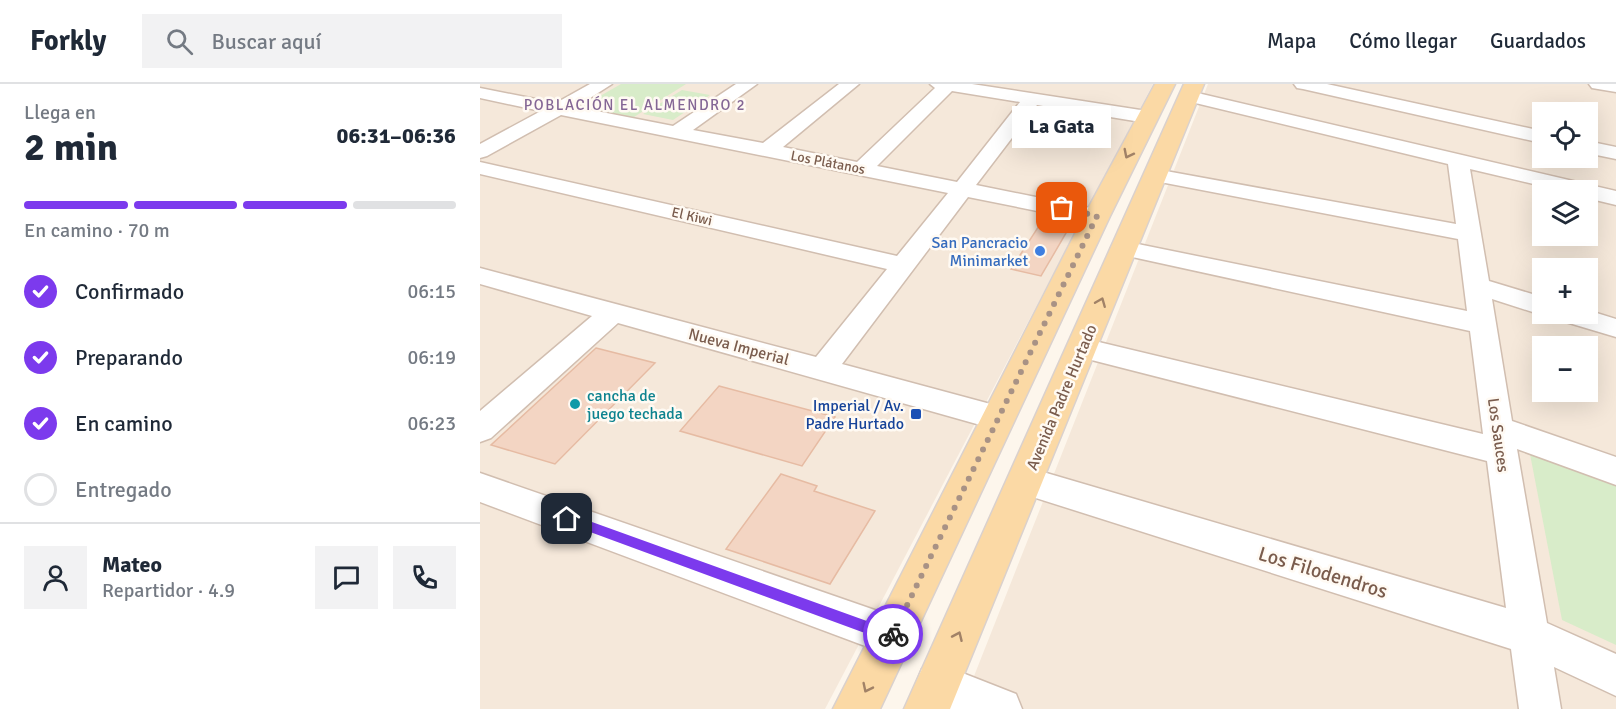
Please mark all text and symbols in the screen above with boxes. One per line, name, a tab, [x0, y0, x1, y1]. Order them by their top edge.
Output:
search box	[142, 14, 562, 68]
text: Forkly	[30, 24, 106, 58]
icon: search	[163, 25, 196, 58]
text: Buscar aquí	[211, 28, 322, 55]
text: Mapa	[1267, 28, 1316, 54]
text: Cómo llegar	[1349, 28, 1457, 54]
text: Guardados	[1490, 28, 1586, 54]
district label: POBLACIÓN EL ALMENDRO 2	[524, 95, 746, 114]
text: Llega en	[24, 100, 96, 125]
map controls	[1532, 102, 1598, 402]
button: locate	[1532, 102, 1598, 168]
callout: La Gata	[1012, 106, 1112, 148]
text: La Gata	[1028, 114, 1095, 139]
text: 06:31–06:36	[337, 122, 456, 149]
text: 2 min	[24, 123, 118, 171]
street label: Los Plátanos	[789, 147, 867, 178]
one-way arrow	[1124, 148, 1136, 159]
button: layers	[1532, 180, 1598, 246]
pin	[1036, 182, 1087, 233]
icon: bag	[1045, 191, 1078, 224]
street label: El Kiwi	[670, 204, 714, 229]
text: En camino · 70 m	[24, 218, 170, 243]
place label: San Pancracio Minimarket	[931, 233, 1028, 271]
marker: San Pancracio Minimarket	[1033, 244, 1047, 258]
button: +	[1532, 258, 1598, 324]
icon: check	[24, 275, 57, 308]
text: Confirmado	[75, 278, 184, 305]
text: 06:15	[407, 279, 456, 304]
one-way arrow	[1094, 298, 1106, 309]
street label: Avenida Padre Hurtado	[1022, 322, 1102, 473]
street label: Nueva Imperial	[686, 324, 792, 370]
button: −	[1532, 336, 1598, 402]
icon: check	[24, 341, 57, 374]
text: Preparando	[75, 344, 183, 371]
text: 06:19	[407, 345, 456, 370]
place label: cancha de juego techada	[587, 386, 683, 424]
place label: Imperial / Av. Padre Hurtado	[805, 396, 904, 434]
marker: cancha de juego techada	[568, 397, 582, 411]
street label: Los Sauces	[1483, 397, 1513, 474]
icon: check	[24, 407, 57, 440]
marker: Imperial / Av. Padre Hurtado	[909, 407, 923, 421]
text: En camino	[75, 410, 173, 437]
text: 06:23	[407, 411, 456, 436]
text: Entregado	[75, 476, 172, 503]
pin	[541, 493, 592, 544]
icon: home	[550, 502, 583, 535]
street label: Los Filodendros	[1255, 541, 1391, 604]
button: person	[24, 546, 87, 609]
button: chat	[315, 546, 378, 609]
button: phone	[393, 546, 456, 609]
text: Mateo	[102, 551, 162, 578]
text: Repartidor · 4.9	[102, 578, 235, 603]
courier	[863, 604, 923, 664]
icon: bike	[877, 618, 910, 651]
one-way arrow	[951, 632, 963, 643]
one-way arrow	[862, 681, 874, 692]

